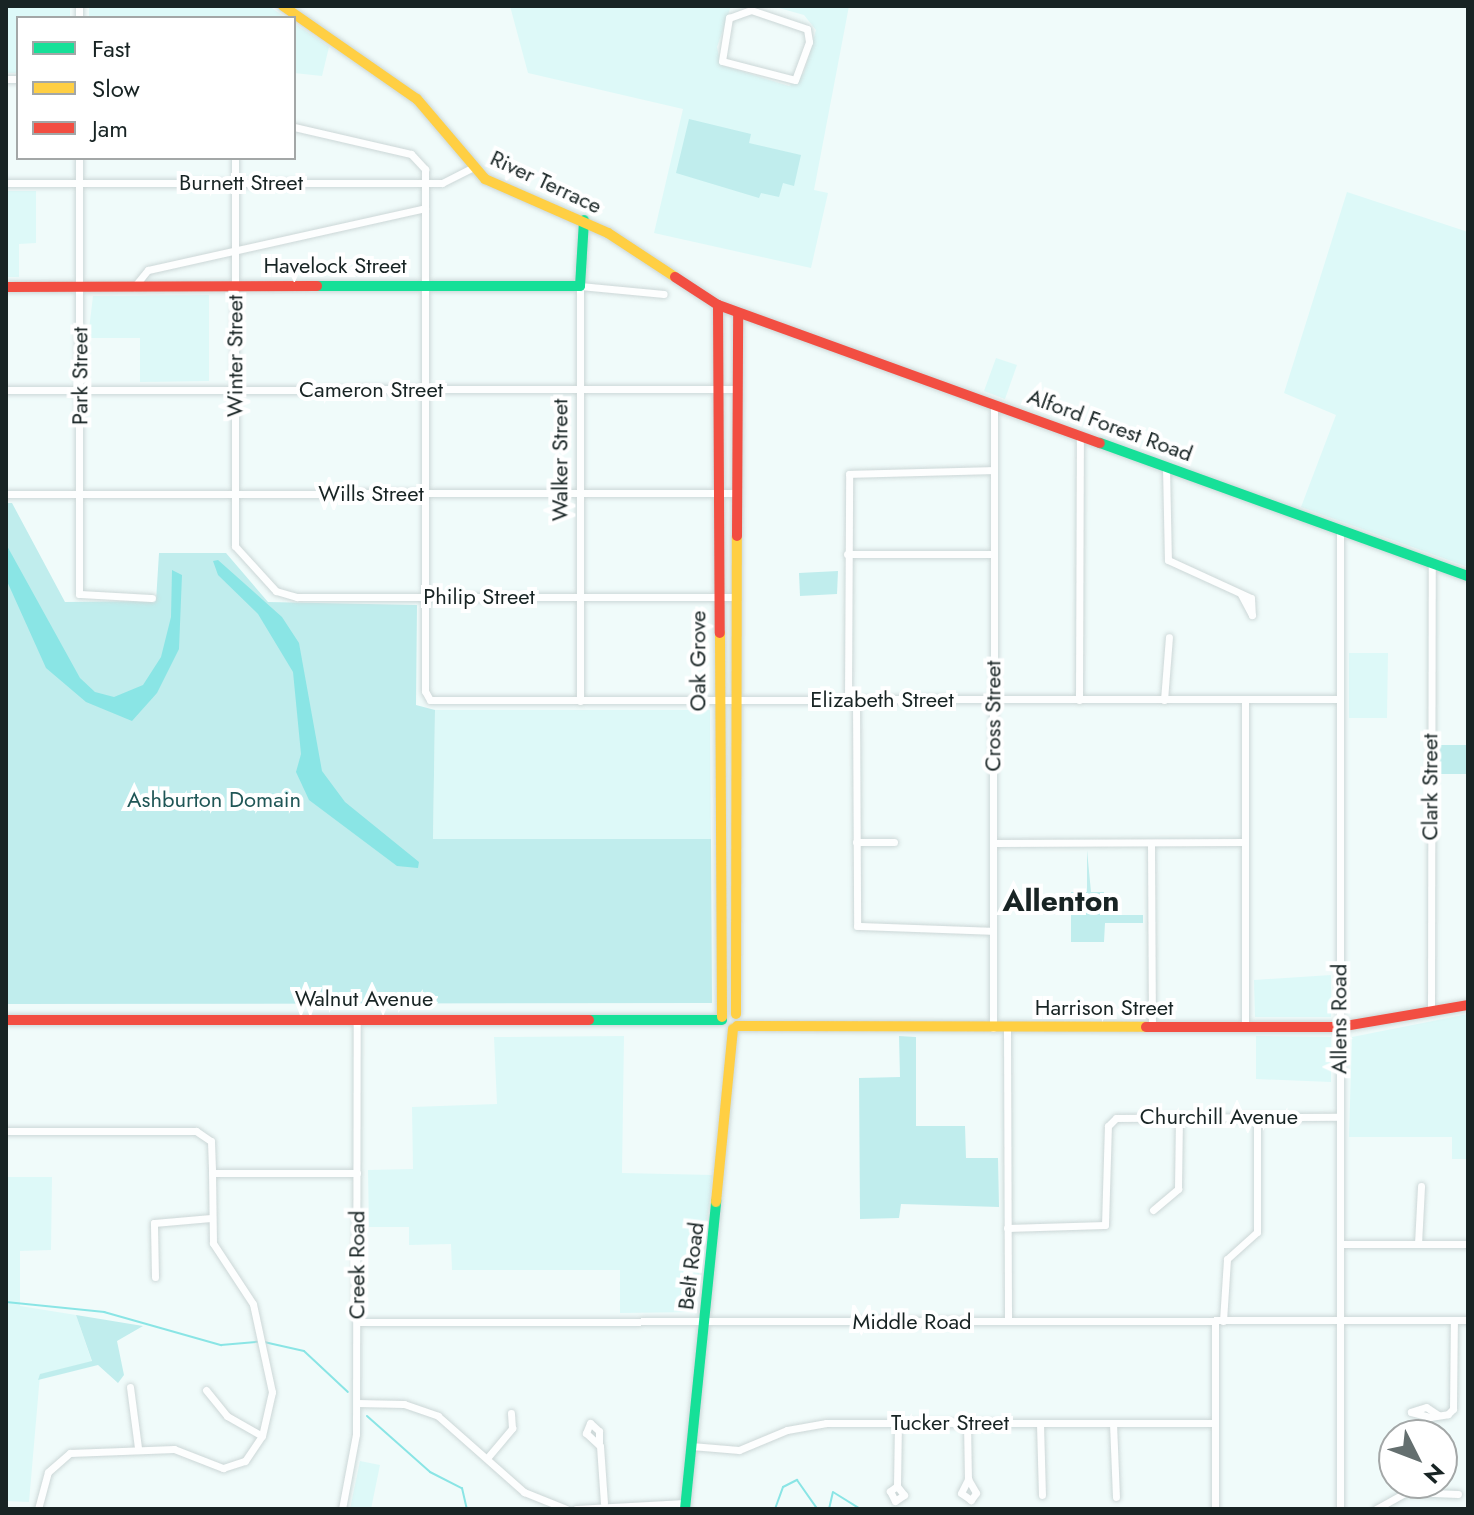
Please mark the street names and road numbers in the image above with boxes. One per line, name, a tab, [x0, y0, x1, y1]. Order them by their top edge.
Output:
street label: River Terrace	[486, 145, 606, 219]
street label: Burnett Street	[179, 170, 303, 196]
street label: Havelock Street	[263, 253, 407, 279]
street label: Winter Street	[222, 295, 248, 417]
street label: Park Street	[67, 327, 93, 425]
street label: Cameron Street	[299, 377, 443, 403]
street label: Alford Forest Road	[1024, 383, 1196, 467]
street label: Walker Street	[547, 399, 573, 521]
street label: Wills Street	[318, 481, 424, 507]
street label: Philip Street	[423, 584, 535, 610]
street label: Oak Grove	[685, 611, 711, 711]
street label: Cross Street	[980, 660, 1006, 772]
street label: Elizabeth Street	[810, 687, 954, 713]
street label: Clark Street	[1417, 733, 1443, 841]
street label: Allens Road	[1326, 964, 1352, 1074]
street label: Walnut Avenue	[295, 986, 433, 1012]
street label: Harrison Street	[1035, 995, 1173, 1021]
street label: Churchill Avenue	[1140, 1104, 1298, 1130]
street label: Creek Road	[344, 1211, 370, 1319]
street label: Belt Road	[673, 1221, 709, 1311]
street label: Middle Road	[852, 1309, 972, 1335]
street label: Tucker Street	[891, 1410, 1009, 1436]

